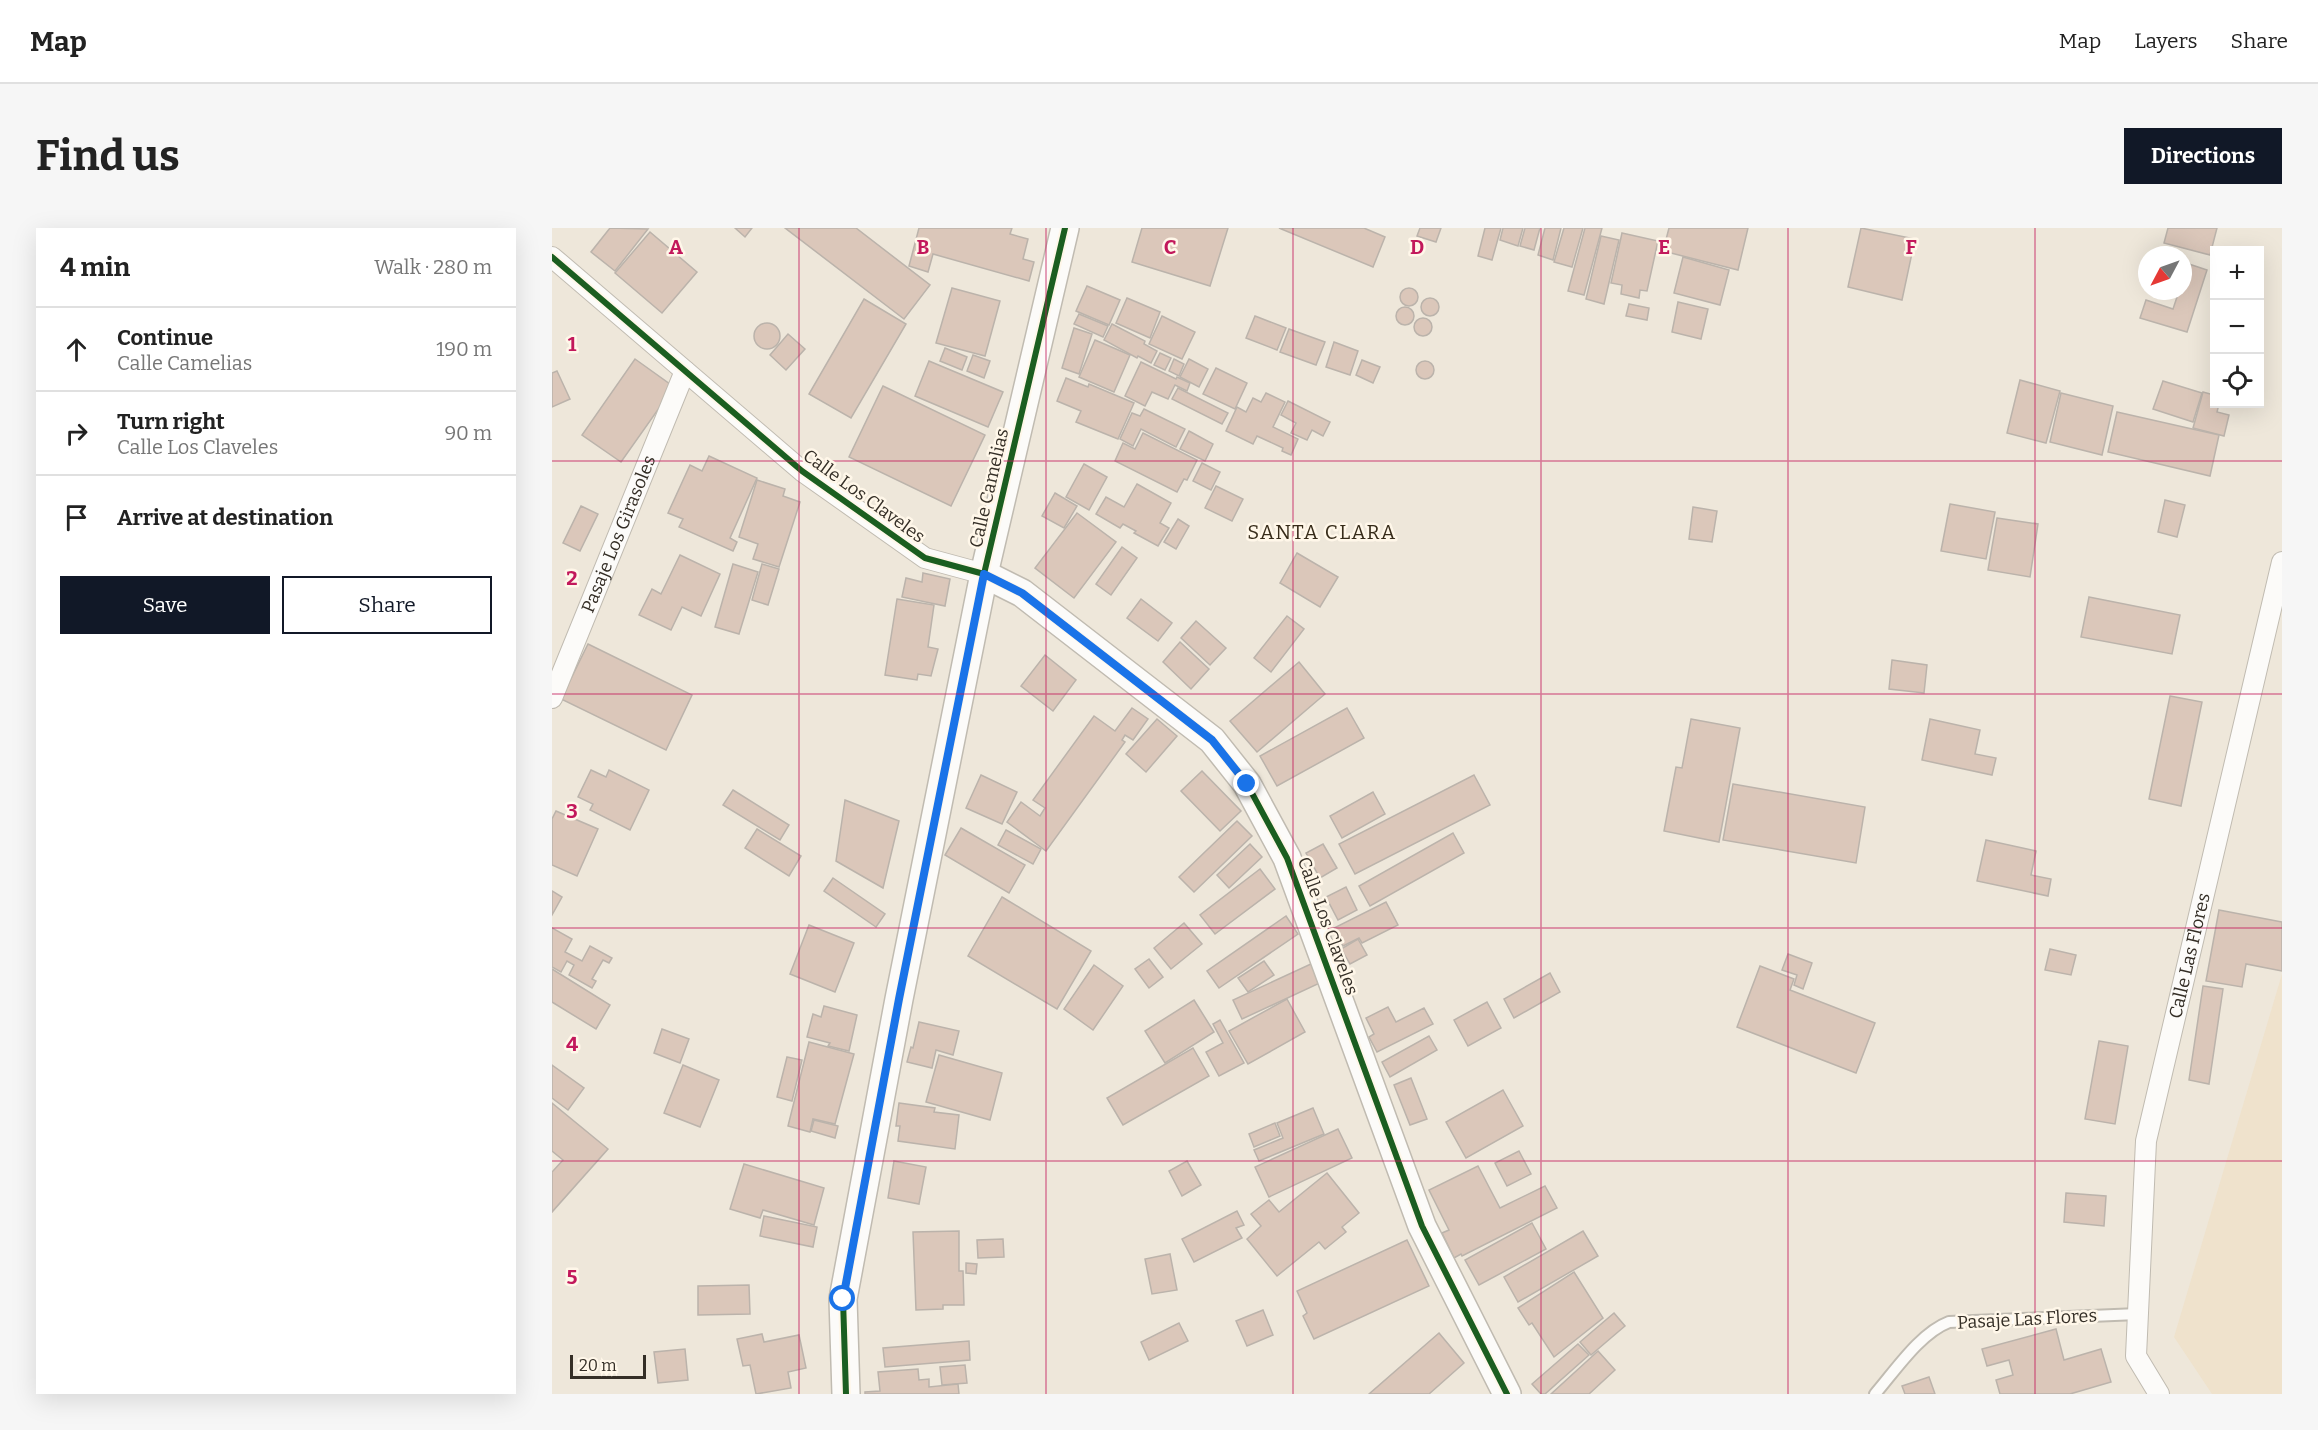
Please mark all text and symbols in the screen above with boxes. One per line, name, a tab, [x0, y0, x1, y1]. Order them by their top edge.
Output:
text: Map	[30, 25, 87, 58]
text: Map	[2059, 28, 2101, 54]
text: Layers	[2134, 28, 2198, 54]
text: Share	[2231, 28, 2288, 54]
button: Directions	[2124, 128, 2282, 184]
text: Find us	[36, 131, 180, 181]
text: A	[669, 235, 684, 259]
text: B	[917, 235, 930, 259]
text: C	[1164, 235, 1176, 259]
text: D	[1410, 235, 1424, 259]
text: E	[1658, 235, 1670, 259]
text: F	[1905, 235, 1917, 259]
north arrow	[2138, 246, 2192, 300]
map controls	[2210, 246, 2264, 408]
button: +	[2210, 246, 2264, 300]
text: 4 min	[60, 252, 130, 283]
text: Walk · 280 m	[374, 255, 492, 279]
button: −	[2210, 300, 2264, 354]
text: Continue	[117, 324, 213, 351]
text: 1	[568, 332, 577, 356]
icon: ahead	[60, 333, 93, 366]
text: 190 m	[436, 337, 492, 361]
text: Calle Camelias	[117, 351, 252, 375]
button: locate	[2210, 354, 2264, 408]
text: Turn right	[117, 408, 225, 435]
icon: right	[60, 417, 93, 450]
text: 90 m	[444, 421, 492, 445]
street label: Calle Camelias	[965, 426, 1013, 550]
text: Calle Los Claveles	[117, 435, 278, 459]
street label: Calle Los Claveles	[799, 444, 929, 548]
street label: Pasaje Los Girasoles	[577, 452, 660, 616]
icon: arrive	[60, 501, 93, 534]
text: Arrive at destination	[117, 504, 333, 531]
district label: SANTA CLARA	[1247, 520, 1397, 544]
text: 2	[566, 566, 578, 590]
button: Save	[60, 576, 270, 634]
button: Share	[282, 576, 492, 634]
route end	[1233, 770, 1259, 796]
text: 3	[566, 799, 578, 823]
street label: Calle Los Claveles	[1293, 854, 1363, 998]
street label: Calle Las Flores	[2164, 891, 2215, 1021]
text: 4	[566, 1032, 578, 1056]
text: 5	[567, 1265, 578, 1289]
route start	[829, 1285, 855, 1311]
street label: Pasaje Las Flores	[1956, 1304, 2098, 1334]
scale bar	[570, 1352, 646, 1380]
text: 20 m	[579, 1356, 616, 1375]

